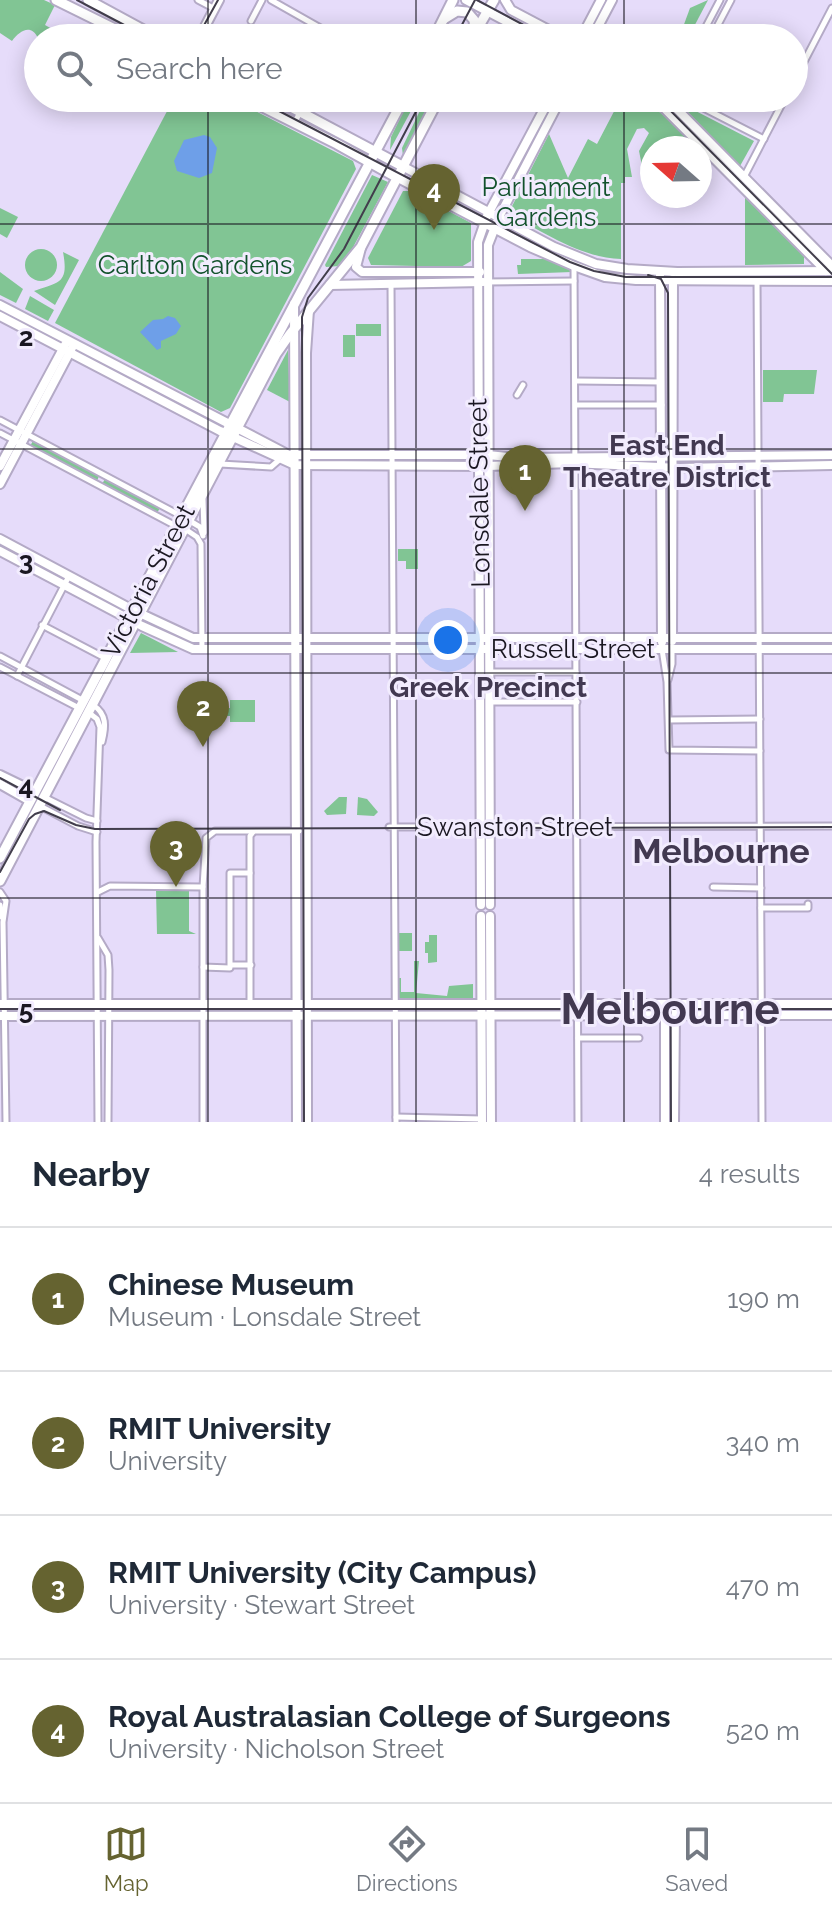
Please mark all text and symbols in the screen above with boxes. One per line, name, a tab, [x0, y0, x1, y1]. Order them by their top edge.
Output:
search box	[24, 24, 808, 112]
icon: search	[52, 46, 96, 90]
text: Search here	[116, 51, 283, 86]
north arrow	[640, 136, 712, 208]
pin: 4	[408, 164, 460, 230]
park label: Parliament Gardens	[481, 172, 611, 232]
park label: Carlton Gardens	[98, 250, 292, 280]
text: 2	[19, 322, 33, 352]
street label: Lonsdale Street	[462, 398, 496, 588]
district label: East End Theatre District	[563, 429, 771, 494]
pin: 1	[499, 445, 551, 511]
street label: Victoria Street	[95, 499, 201, 663]
text: 3	[19, 546, 33, 576]
your location	[428, 620, 468, 660]
street label: Russell Street	[491, 634, 656, 664]
district label: Greek Precinct	[389, 671, 587, 704]
pin: 2	[177, 681, 229, 747]
text: 4	[19, 771, 33, 801]
street label: Swanston Street	[417, 812, 613, 842]
pin: 3	[150, 821, 202, 887]
district label: Melbourne	[632, 831, 810, 871]
district label: Melbourne	[560, 985, 780, 1034]
text: 5	[19, 995, 33, 1025]
text: Nearby	[32, 1154, 150, 1194]
text: 4 results	[699, 1159, 800, 1189]
text: Chinese Museum	[108, 1267, 354, 1302]
text: 1	[52, 1284, 64, 1314]
text: 190 m	[727, 1284, 800, 1314]
text: Museum · Lonsdale Street	[108, 1302, 421, 1332]
text: RMIT University	[108, 1411, 331, 1446]
text: 2	[51, 1428, 65, 1458]
text: 340 m	[725, 1428, 800, 1458]
text: University	[108, 1446, 227, 1476]
text: RMIT University (City Campus)	[108, 1555, 536, 1590]
text: 3	[51, 1572, 65, 1602]
text: 470 m	[726, 1572, 800, 1602]
text: University · Stewart Street	[108, 1590, 415, 1620]
text: Royal Australasian College of Surgeons	[108, 1699, 670, 1734]
text: 4	[51, 1716, 65, 1746]
text: 520 m	[726, 1716, 800, 1746]
text: University · Nicholson Street	[108, 1734, 444, 1764]
tab: Map	[104, 1822, 149, 1896]
tab: Directions	[356, 1822, 458, 1896]
tab: Saved	[665, 1822, 728, 1896]

